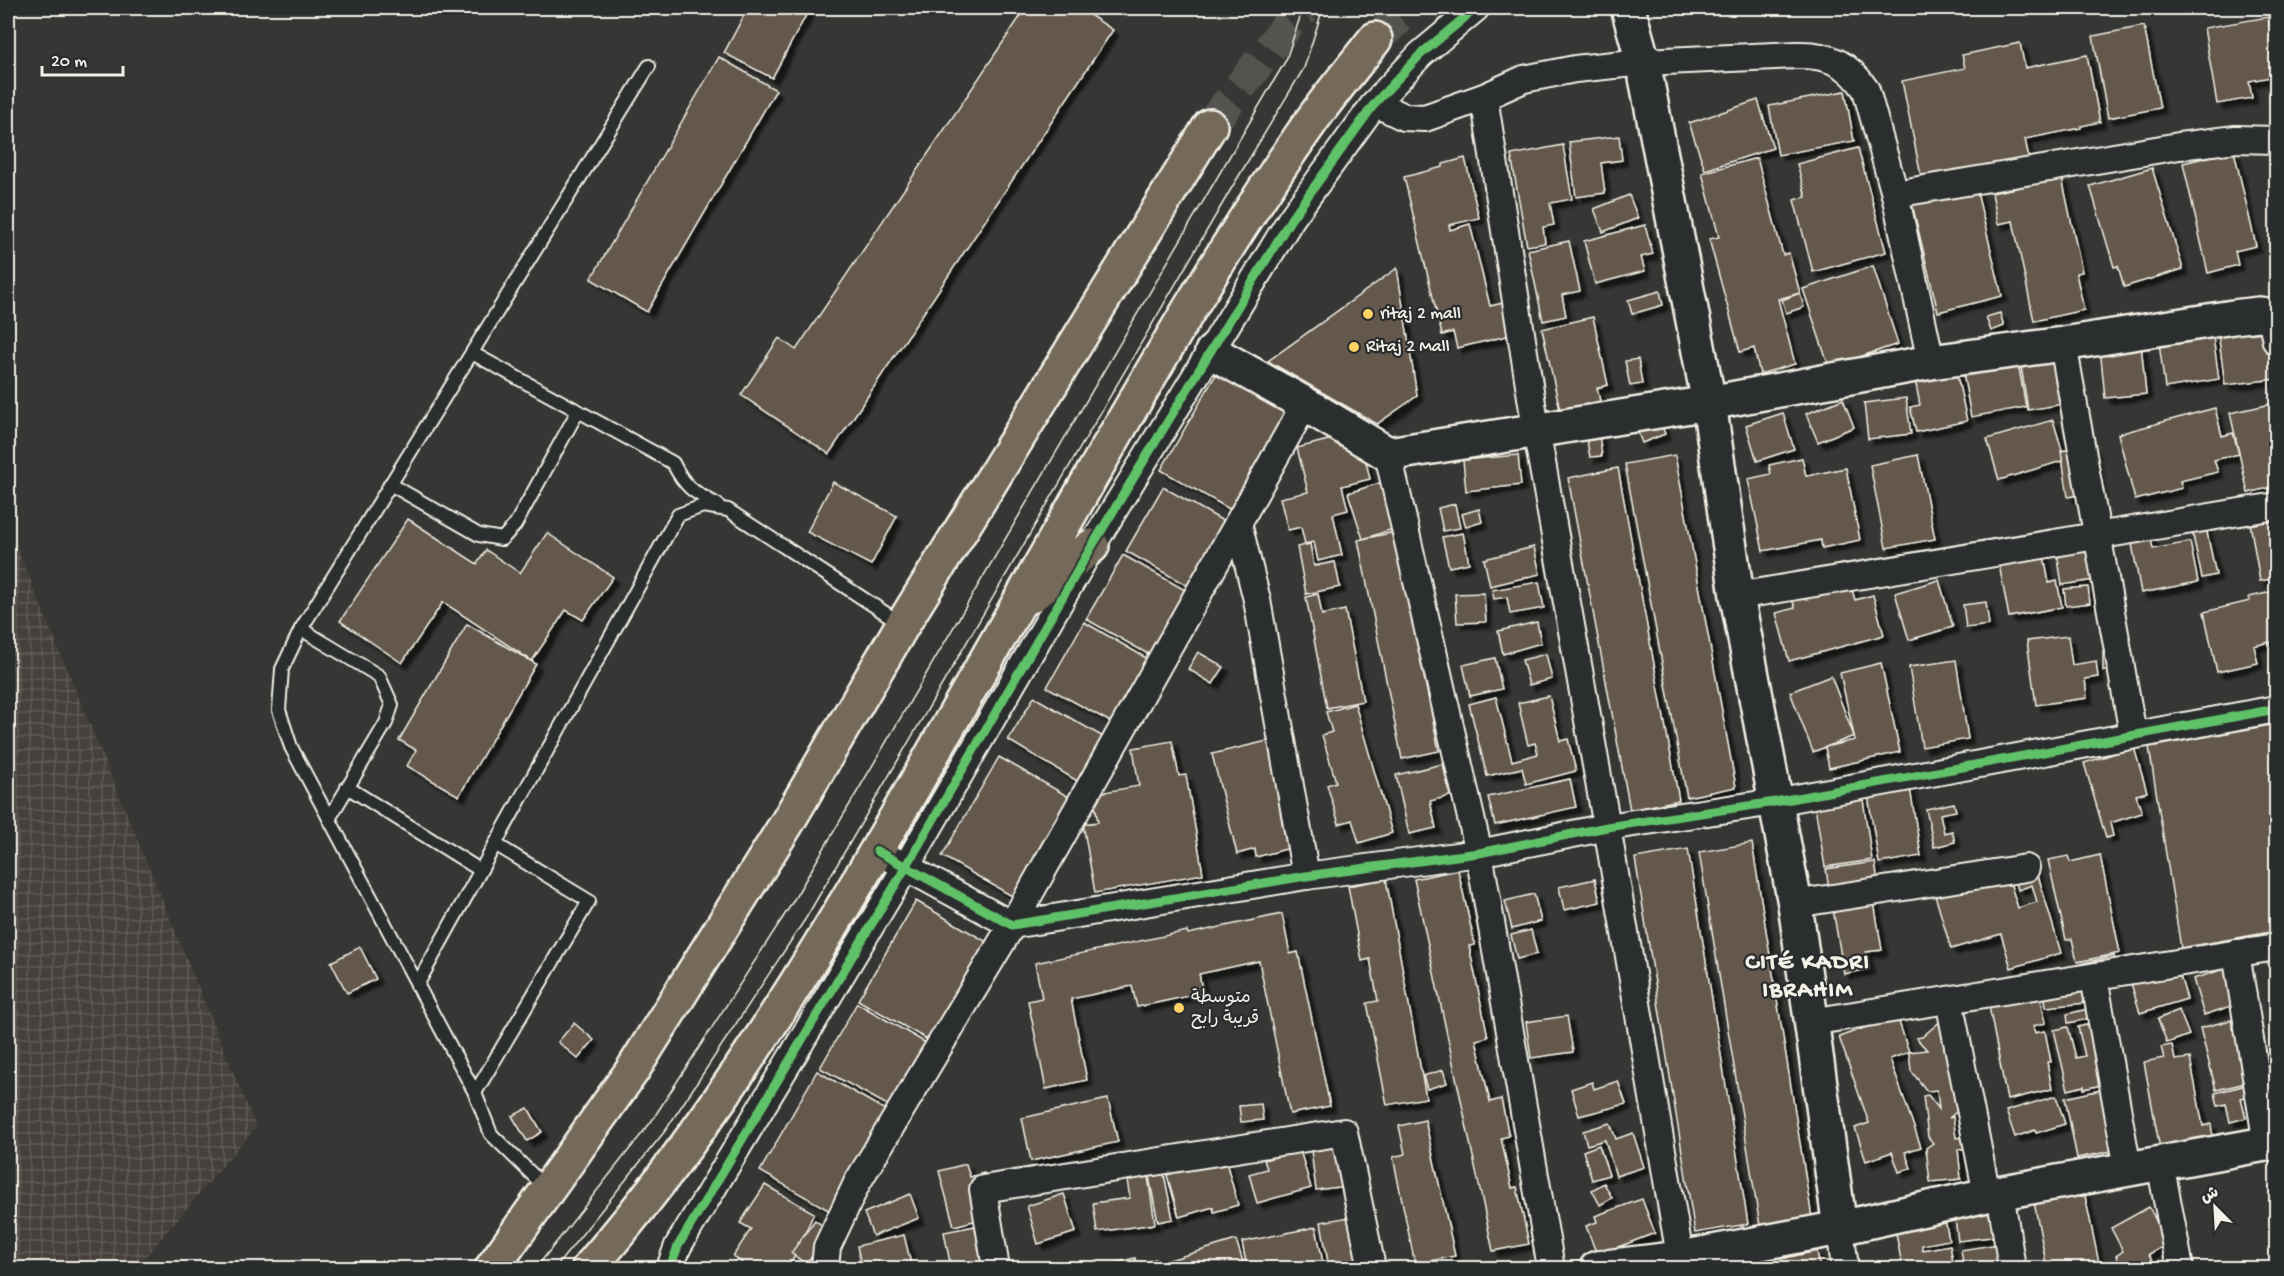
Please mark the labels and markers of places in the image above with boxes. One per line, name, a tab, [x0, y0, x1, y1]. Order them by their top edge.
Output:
place label: ritaj 2 mall	[1380, 304, 1461, 325]
marker: ritaj 2 mall	[1361, 307, 1375, 321]
place label: Ritaj 2 Mall	[1366, 337, 1450, 358]
marker: Ritaj 2 Mall	[1347, 340, 1361, 354]
place label: متوسطة قريبة رابح	[1191, 988, 1259, 1030]
marker: متوسطة قريبة رابح	[1172, 1001, 1186, 1015]

